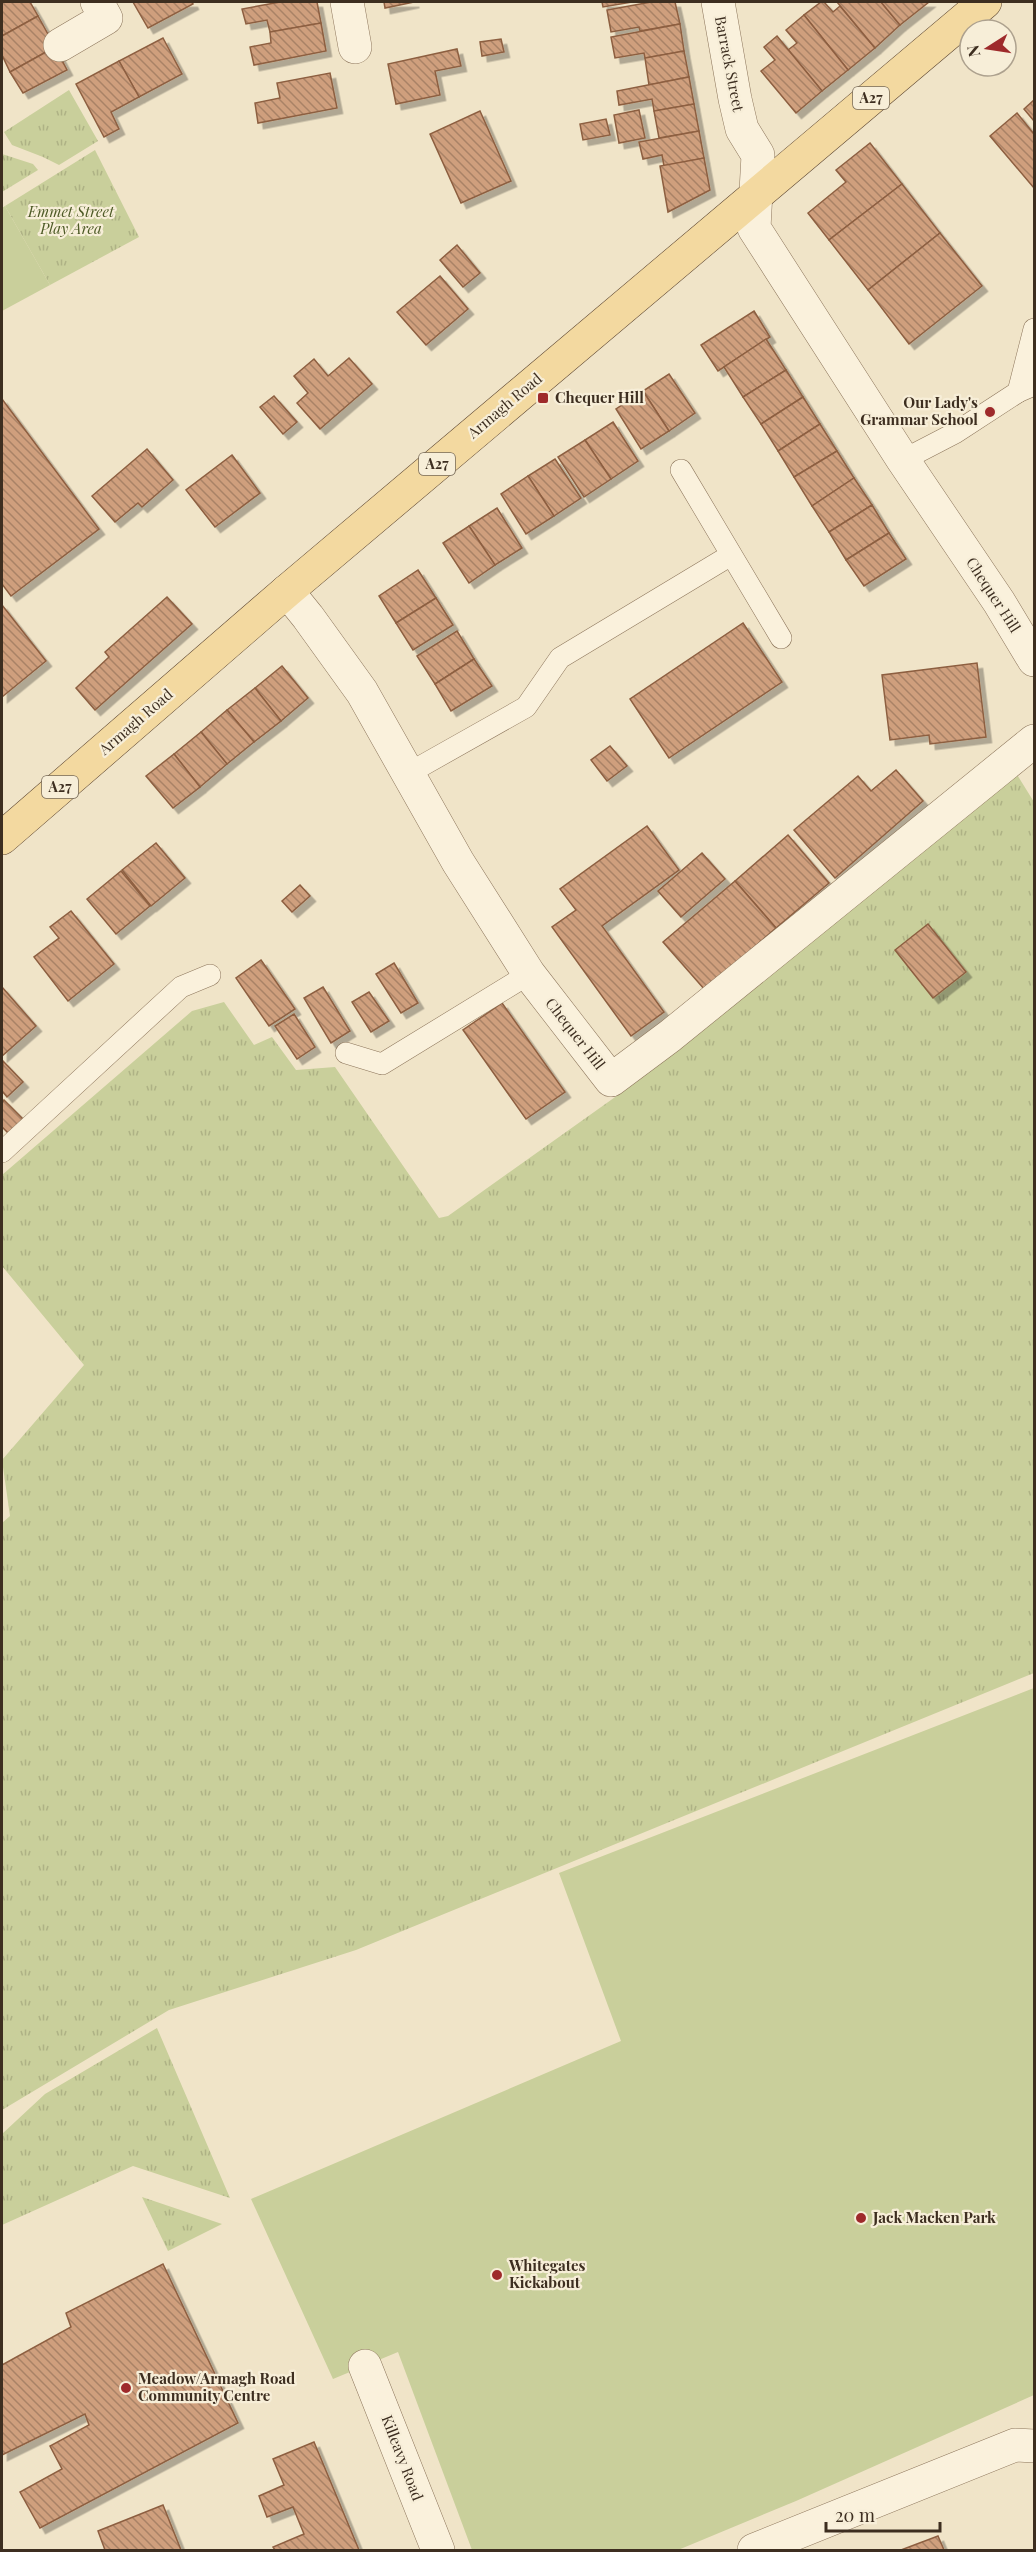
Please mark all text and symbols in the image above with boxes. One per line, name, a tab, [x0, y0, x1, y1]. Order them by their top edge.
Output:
street label: Barrack Street	[711, 14, 749, 114]
north arrow	[958, 18, 1018, 78]
text: N	[961, 43, 984, 59]
road number: A27	[853, 87, 889, 109]
park label: Emmet Street Play Area	[27, 201, 115, 238]
street label: Armagh Road	[462, 368, 546, 443]
place label: Chequer Hill	[555, 387, 644, 407]
marker: Chequer Hill	[536, 391, 550, 405]
place label: Our Lady's Grammar School	[860, 392, 978, 429]
marker: Our Lady's Grammar School	[983, 405, 997, 419]
road number: A27	[419, 453, 455, 475]
street label: Chequer Hill	[962, 553, 1026, 636]
street label: Armagh Road	[93, 683, 177, 759]
road number: A27	[42, 776, 78, 798]
street label: Chequer Hill	[541, 993, 610, 1073]
place label: Jack Macken Park	[872, 2207, 996, 2227]
marker: Jack Macken Park	[854, 2211, 868, 2225]
place label: Whitegates Kickabout	[508, 2255, 586, 2292]
marker: Whitegates Kickabout	[490, 2268, 504, 2282]
place label: Meadow/Armagh Road Community Centre	[138, 2368, 295, 2405]
marker: Meadow/Armagh Road Community Centre	[119, 2381, 133, 2395]
street label: Killeavy Road	[377, 2412, 428, 2503]
scale bar	[826, 2495, 940, 2533]
text: 20 m	[835, 2503, 875, 2527]

